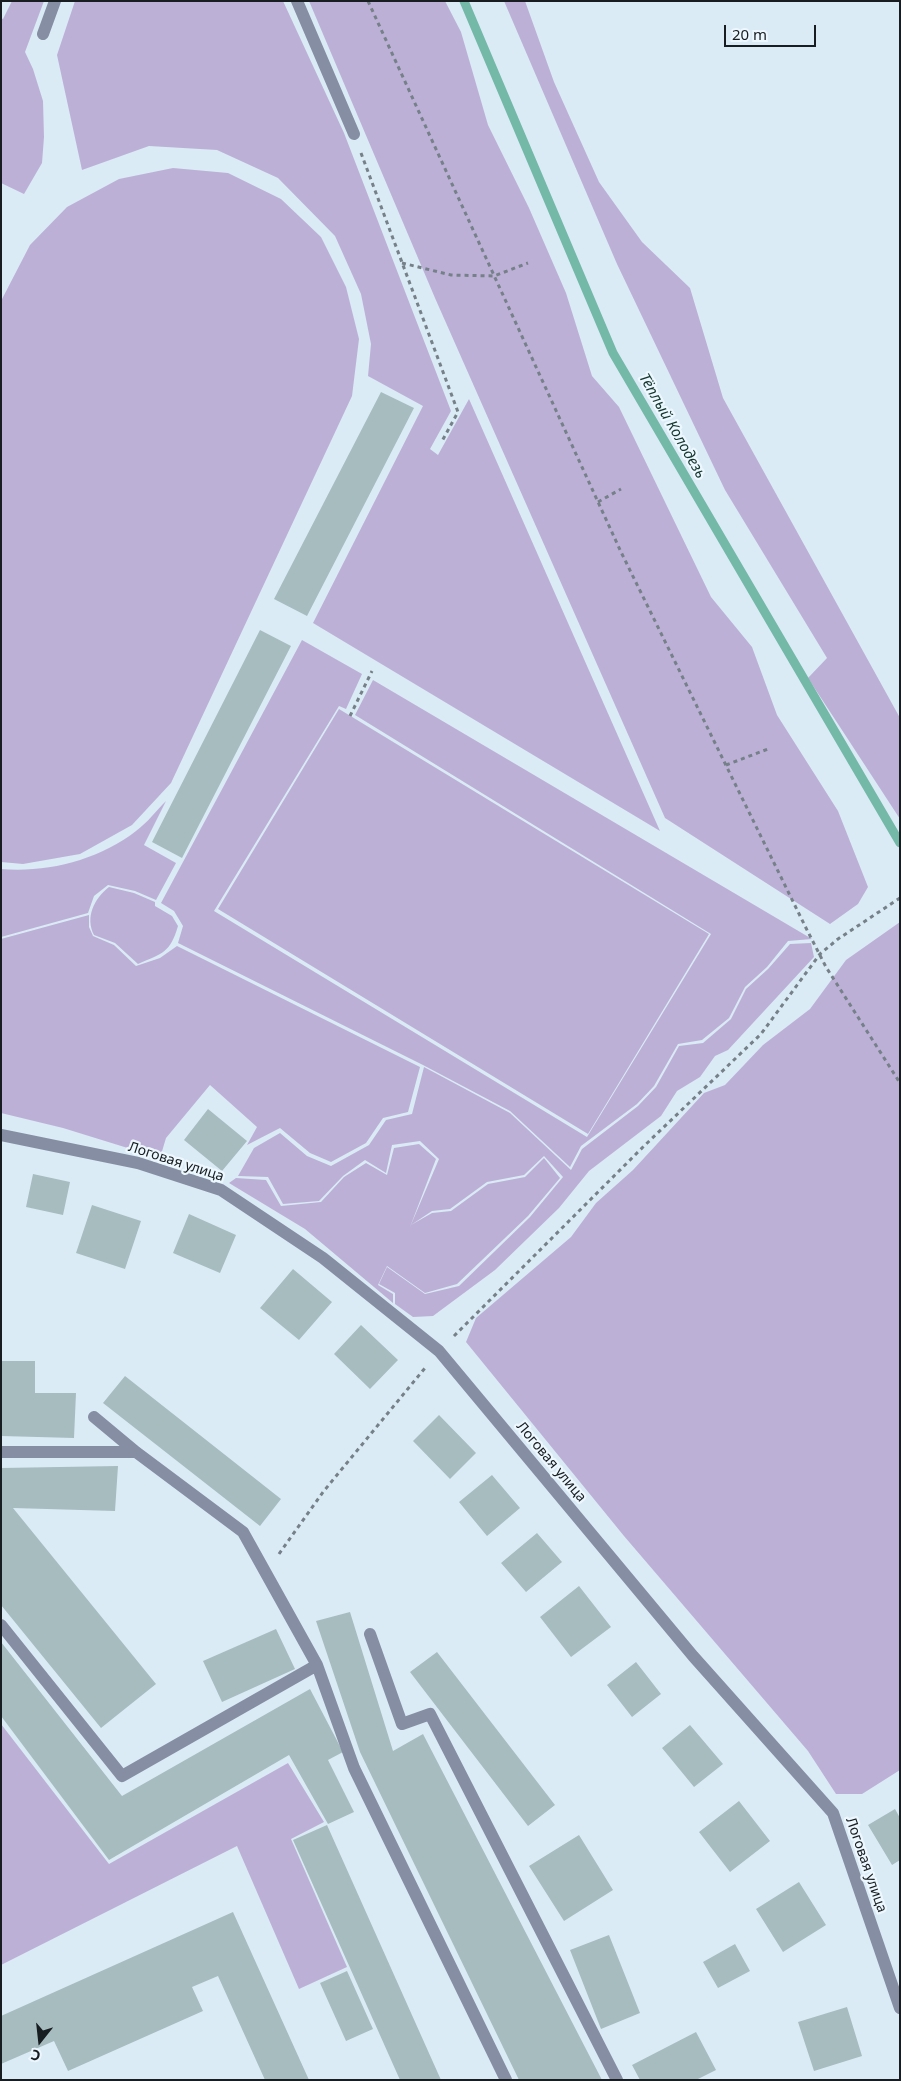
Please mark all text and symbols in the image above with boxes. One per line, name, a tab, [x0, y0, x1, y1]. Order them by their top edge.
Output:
scale bar	[726, 15, 818, 47]
text: 20 m	[732, 24, 767, 44]
water label: Тёплый Колодезь	[635, 370, 709, 482]
street label: Логовая улица	[126, 1139, 226, 1185]
street label: Логовая улица	[513, 1418, 589, 1506]
street label: Логовая улица	[842, 1815, 890, 1915]
north arrow	[15, 2016, 65, 2066]
text: С	[29, 2046, 43, 2066]

